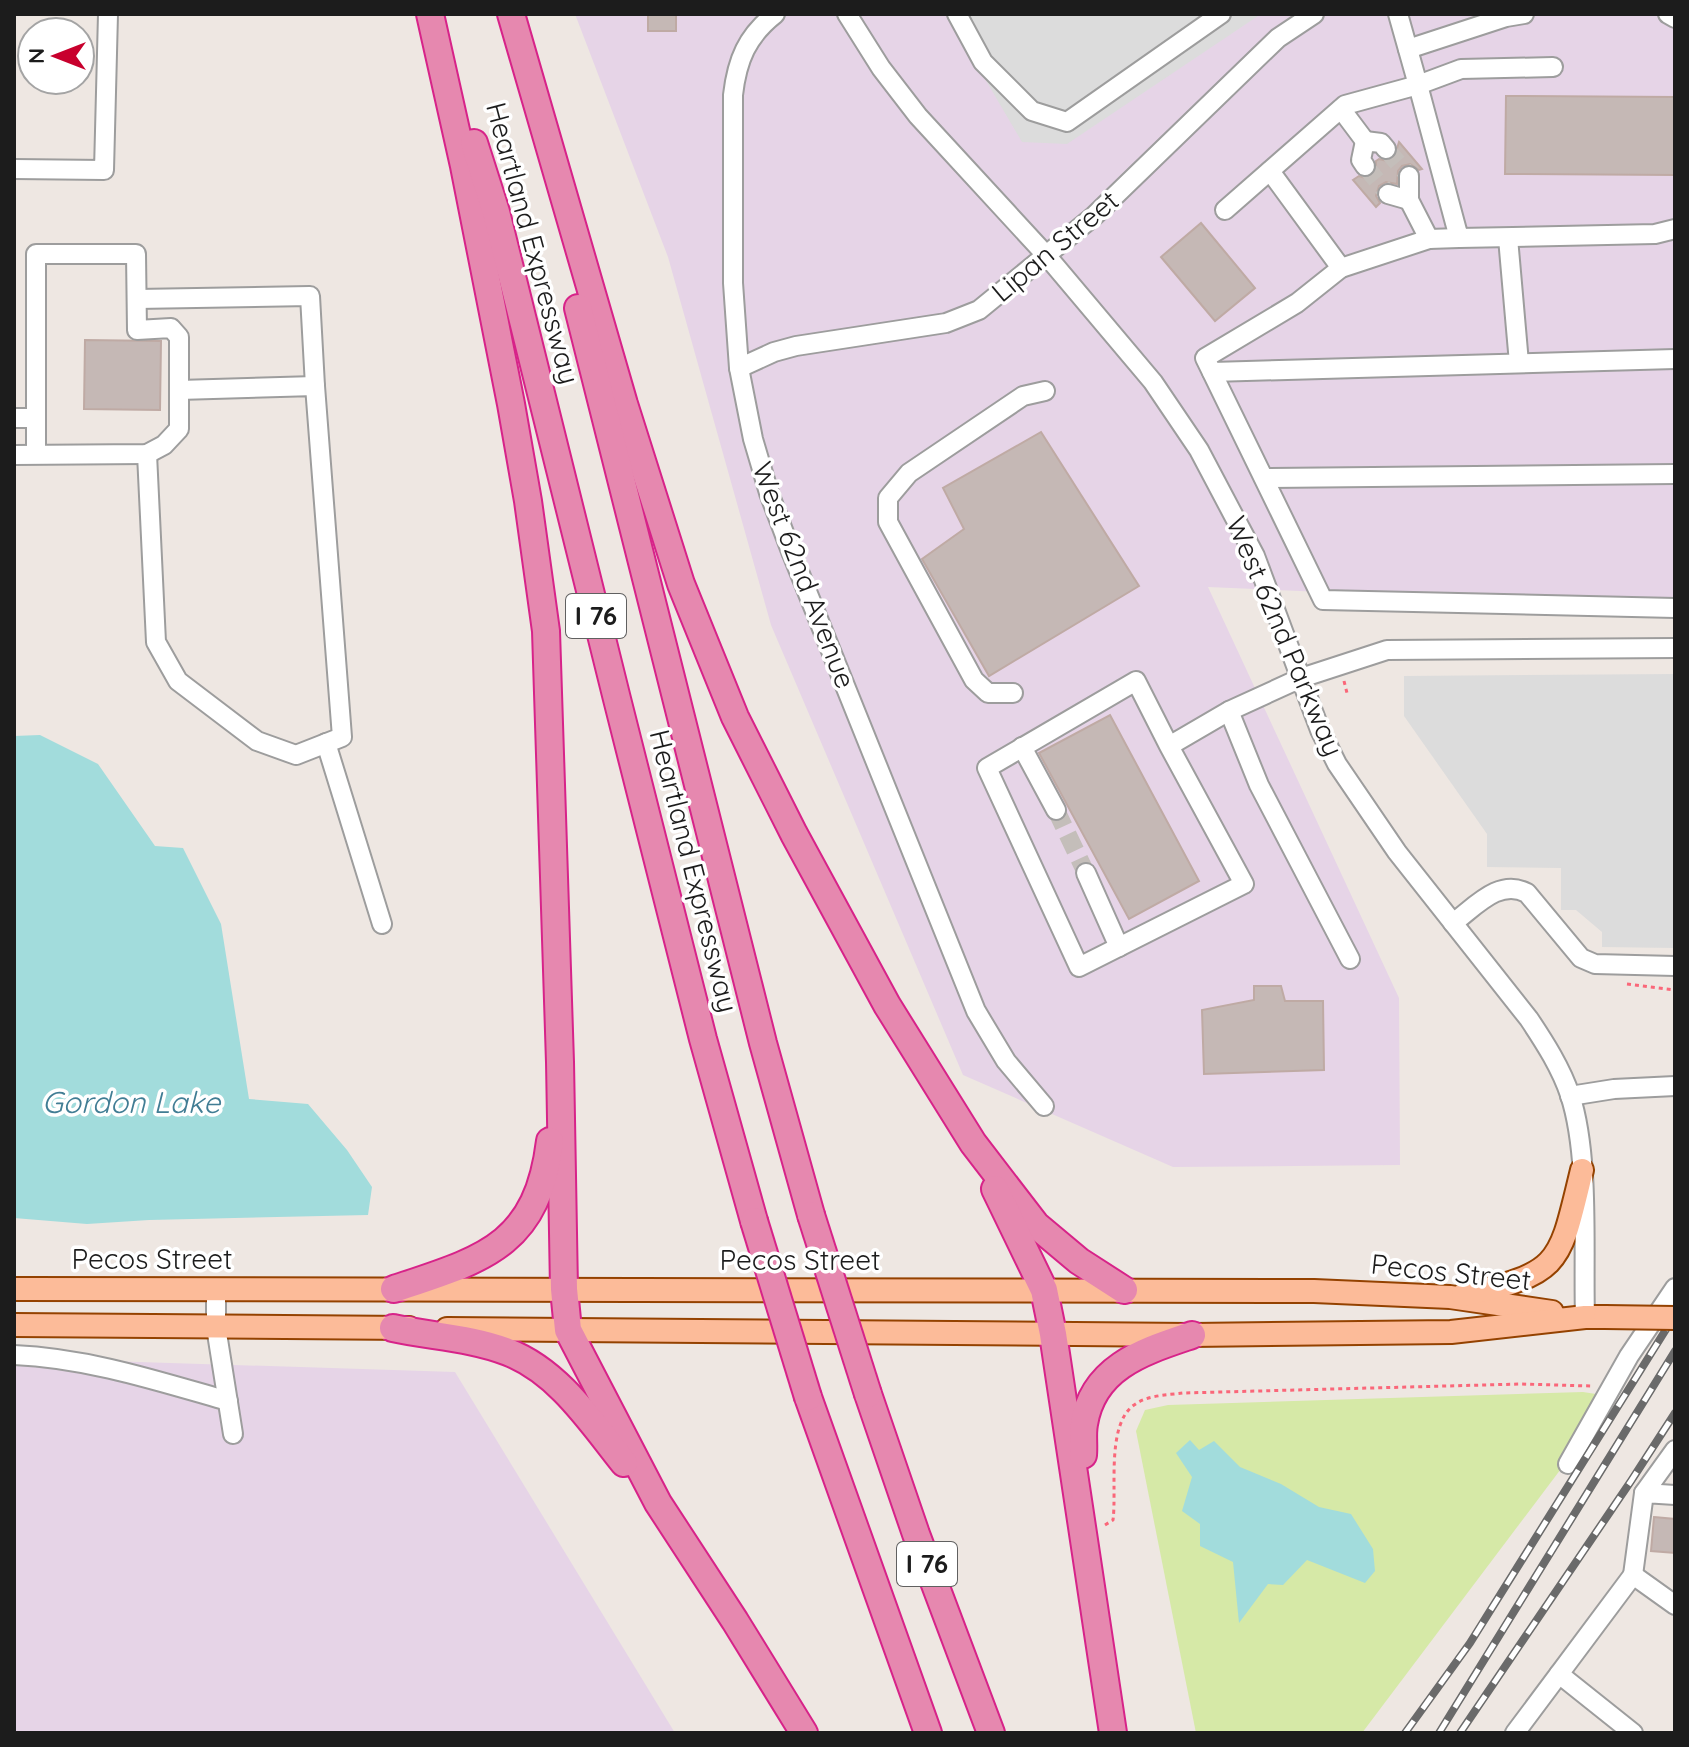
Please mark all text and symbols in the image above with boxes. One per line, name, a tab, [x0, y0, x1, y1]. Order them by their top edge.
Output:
north arrow	[16, 16, 96, 96]
text: N	[22, 48, 50, 64]
street label: Heartland Expressway	[479, 98, 588, 388]
street label: Lipan Street	[984, 182, 1125, 309]
street label: West 62nd Avenue	[745, 457, 864, 693]
street label: West 62nd Parkway	[1219, 510, 1352, 761]
road number: I 76	[566, 594, 626, 638]
street label: Heartland Expressway	[642, 726, 747, 1016]
water label: Gordon Lake	[42, 1083, 221, 1121]
street label: Pecos Street	[72, 1241, 232, 1276]
street label: Pecos Street	[720, 1242, 880, 1277]
street label: Pecos Street	[1369, 1246, 1533, 1297]
road number: I 76	[897, 1542, 957, 1586]

